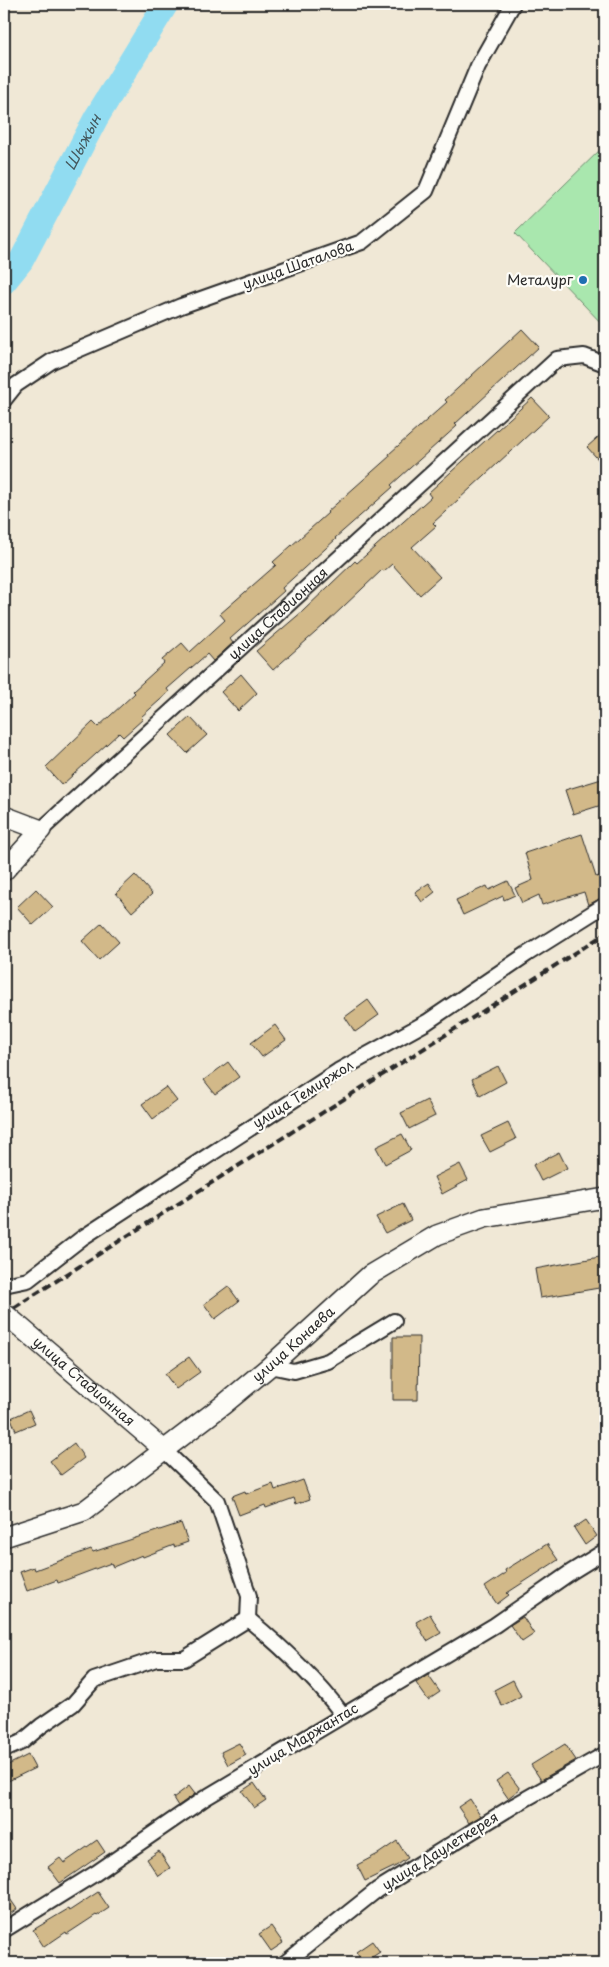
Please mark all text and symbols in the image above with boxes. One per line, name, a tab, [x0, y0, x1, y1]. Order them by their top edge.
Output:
water label: Шыжын	[58, 108, 107, 174]
street label: улица Шаталова	[240, 235, 356, 294]
place label: Металург	[507, 269, 574, 290]
marker: Металург	[577, 274, 589, 286]
street label: улица Стадионная	[223, 562, 332, 664]
street label: улица Темиржол	[248, 1054, 357, 1133]
street label: улица Конаева	[247, 1301, 339, 1387]
street label: улица Стадионная	[28, 1331, 140, 1431]
street label: улица Маржантас	[243, 1697, 362, 1780]
street label: улица Даулеткерея	[377, 1806, 502, 1895]

